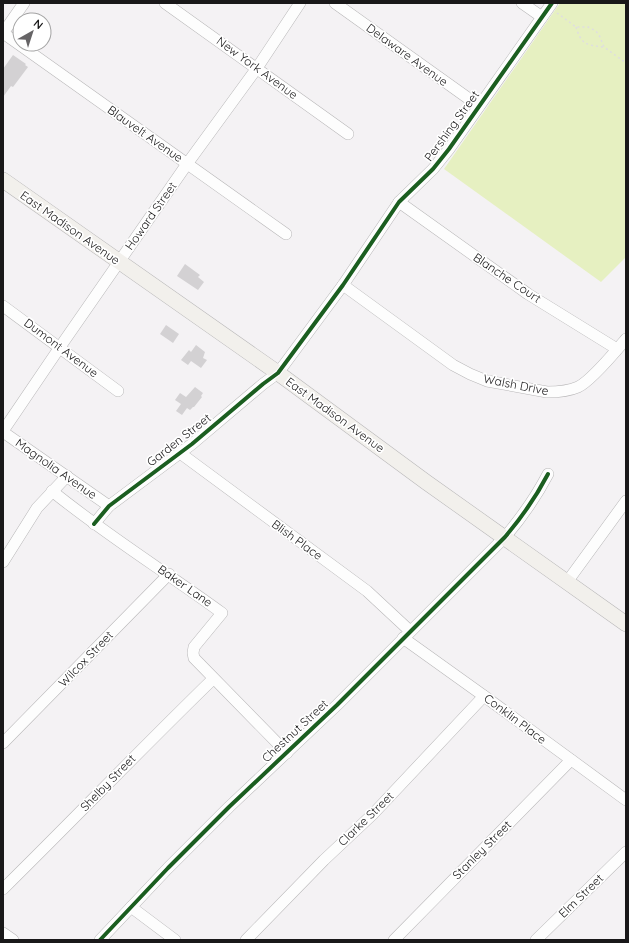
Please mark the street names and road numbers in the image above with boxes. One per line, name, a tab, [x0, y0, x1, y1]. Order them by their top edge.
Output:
street label: Delaware Avenue	[364, 20, 451, 89]
street label: New York Avenue	[214, 33, 301, 102]
street label: Pershing Street	[421, 87, 482, 164]
street label: Blauvelt Avenue	[105, 102, 186, 165]
street label: Howard Street	[122, 179, 180, 253]
street label: East Madison Avenue	[18, 188, 123, 268]
street label: Blanche Court	[471, 249, 544, 306]
street label: Dumont Avenue	[21, 315, 102, 380]
street label: Walsh Drive	[482, 371, 550, 398]
street label: East Madison Avenue	[283, 374, 388, 456]
street label: Garden Street	[144, 410, 214, 469]
street label: Magnolia Avenue	[13, 435, 100, 502]
street label: Blish Place	[269, 516, 326, 563]
street label: Baker Lane	[155, 561, 216, 610]
street label: Wilcox Street	[55, 628, 116, 690]
street label: Conklin Place	[481, 690, 550, 747]
street label: Chestnut Street	[258, 696, 331, 765]
street label: Shelby Street	[77, 751, 138, 814]
street label: Clarke Street	[335, 788, 397, 849]
street label: Stanley Street	[449, 817, 514, 882]
street label: Elm Street	[555, 871, 606, 921]

